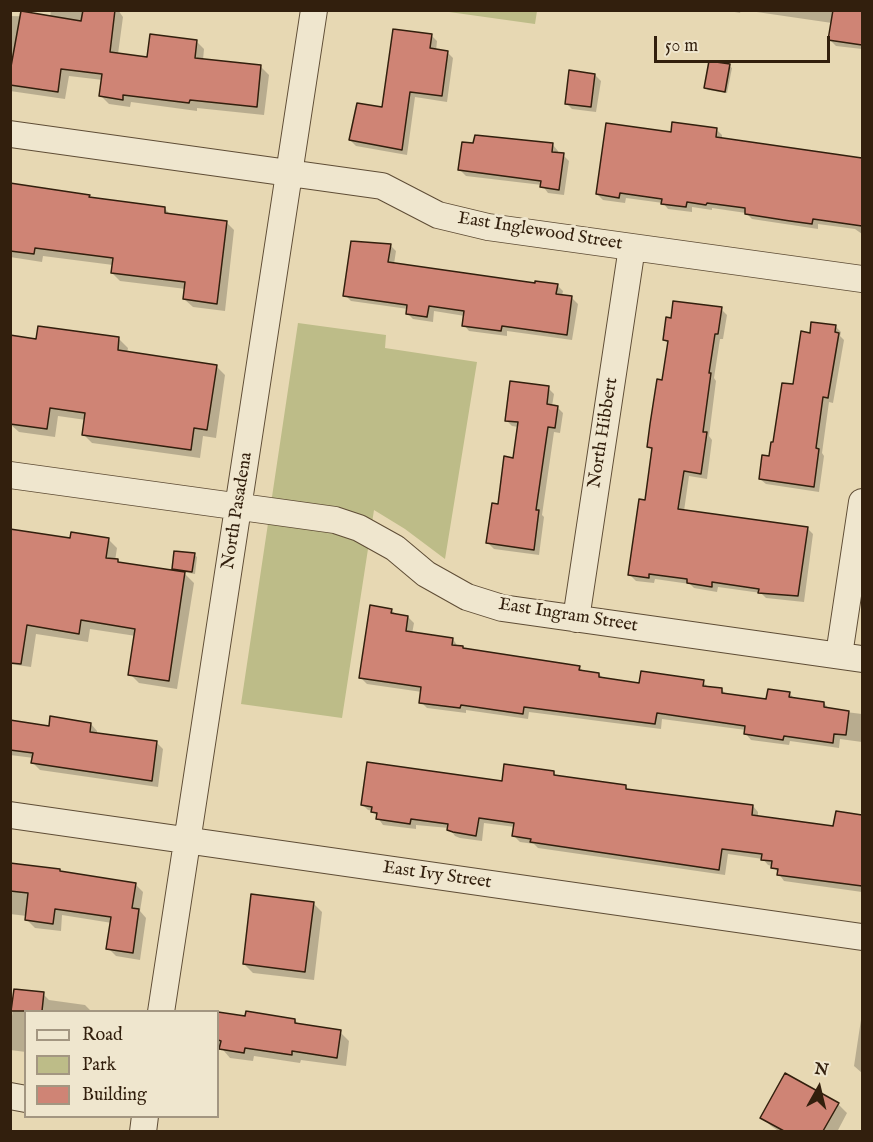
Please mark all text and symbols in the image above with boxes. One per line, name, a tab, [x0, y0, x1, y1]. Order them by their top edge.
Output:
scale bar	[657, 24, 832, 62]
text: 50 m	[665, 35, 698, 58]
street label: East Inglewood Street	[456, 208, 624, 256]
street label: North Hibbert	[585, 376, 623, 490]
street label: North Pasadena	[218, 451, 258, 571]
street label: East Ingram Street	[497, 594, 639, 638]
street label: East Ivy Street	[381, 858, 493, 894]
legend	[24, 1010, 219, 1118]
text: Road	[82, 1024, 123, 1047]
text: Park	[82, 1054, 116, 1077]
north arrow	[789, 1058, 849, 1118]
text: N	[813, 1059, 830, 1081]
text: Building	[82, 1084, 147, 1107]

